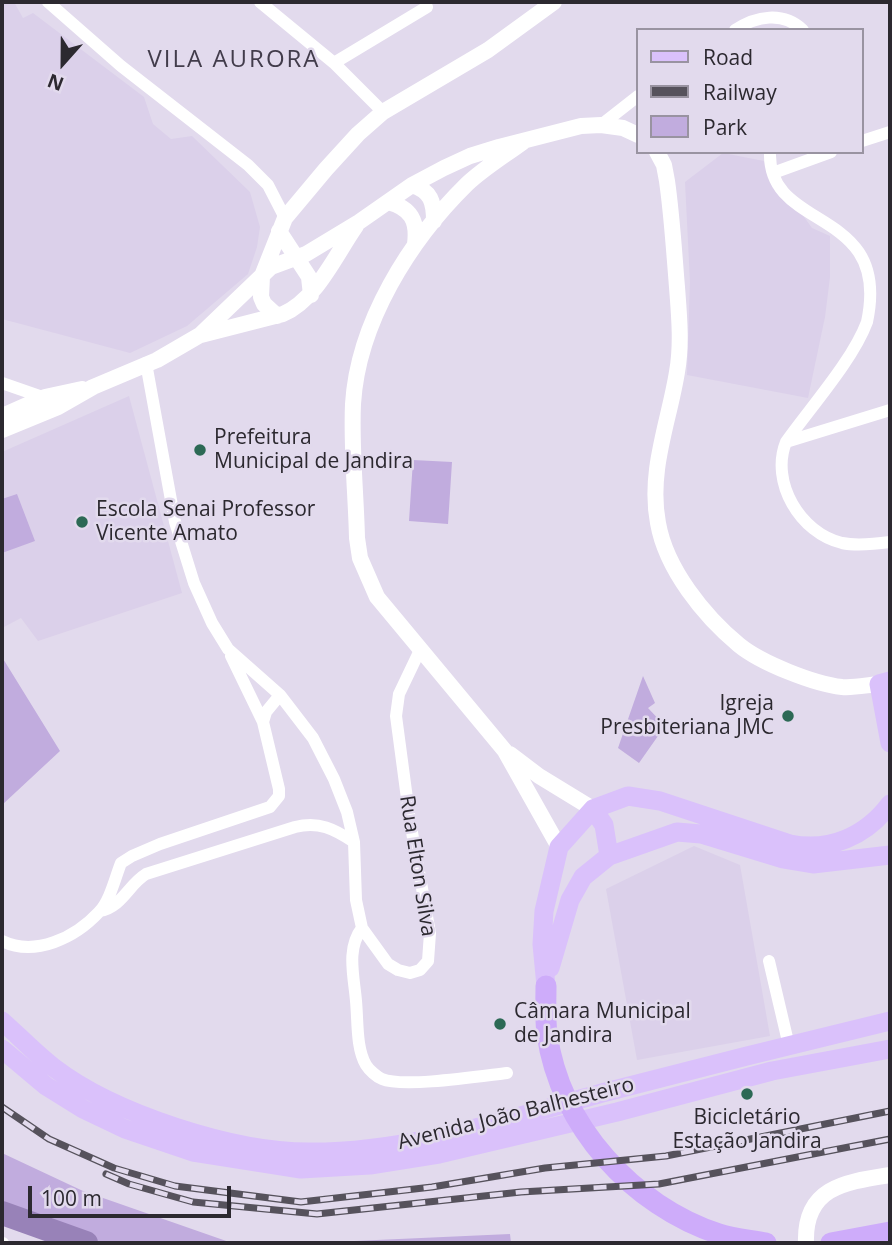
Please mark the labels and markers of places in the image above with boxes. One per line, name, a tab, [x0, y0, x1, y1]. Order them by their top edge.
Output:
place label: Prefeitura Municipal de Jandira	[214, 425, 413, 475]
marker: Prefeitura Municipal de Jandira	[192, 442, 208, 458]
place label: Escola Senai Professor Vicente Amato	[96, 497, 315, 547]
marker: Escola Senai Professor Vicente Amato	[74, 514, 90, 530]
place label: Igreja Presbiteriana JMC	[600, 691, 774, 741]
marker: Igreja Presbiteriana JMC	[780, 708, 796, 724]
place label: Câmara Municipal de Jandira	[514, 999, 691, 1049]
marker: Câmara Municipal de Jandira	[492, 1016, 508, 1032]
marker: Bicicletário Estação Jandira	[739, 1086, 755, 1102]
place label: Bicicletário Estação Jandira	[672, 1105, 822, 1155]

